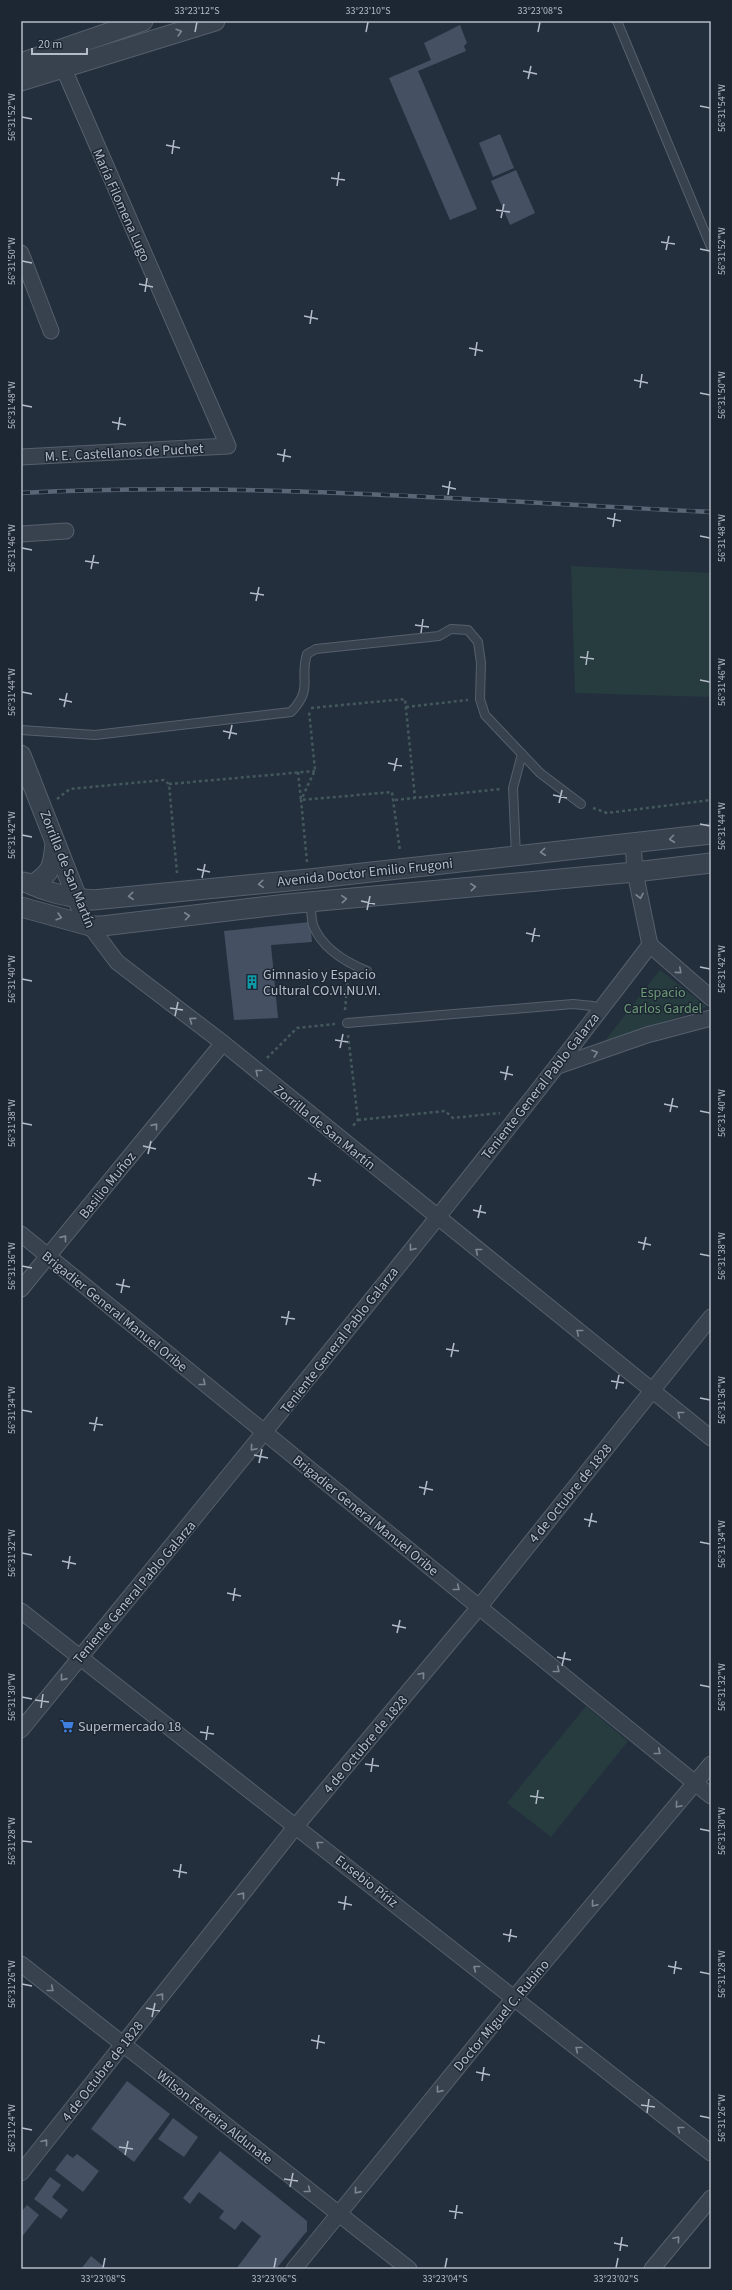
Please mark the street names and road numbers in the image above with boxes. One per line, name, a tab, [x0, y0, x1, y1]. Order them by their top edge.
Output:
street label: María Filomena Lugo	[87, 146, 155, 265]
street label: M. E. Castellanos de Puchet	[44, 439, 204, 467]
street label: Zorrilla de San Martín	[34, 807, 100, 931]
street label: Avenida Doctor Emilio Frugoni	[276, 854, 454, 892]
street label: Teniente General Pablo Galarza	[477, 1009, 605, 1164]
street label: Zorrilla de San Martín	[269, 1081, 379, 1175]
street label: Basilio Muñoz	[75, 1148, 141, 1223]
street label: Brigadier General Manuel Oribe	[37, 1247, 192, 1377]
street label: Teniente General Pablo Galarza	[276, 1263, 404, 1418]
street label: 4 de Octubre de 1828	[524, 1440, 617, 1548]
street label: Brigadier General Manuel Oribe	[288, 1451, 443, 1581]
street label: Teniente General Pablo Galarza	[69, 1517, 201, 1669]
street label: 4 de Octubre de 1828	[319, 1691, 413, 1798]
street label: Eusebio Píriz	[331, 1851, 402, 1913]
street label: Doctor Miguel C. Rubino	[449, 1956, 554, 2076]
street label: 4 de Octubre de 1828	[57, 2017, 148, 2126]
street label: Wilson Ferreira Aldunate	[152, 2066, 277, 2170]

